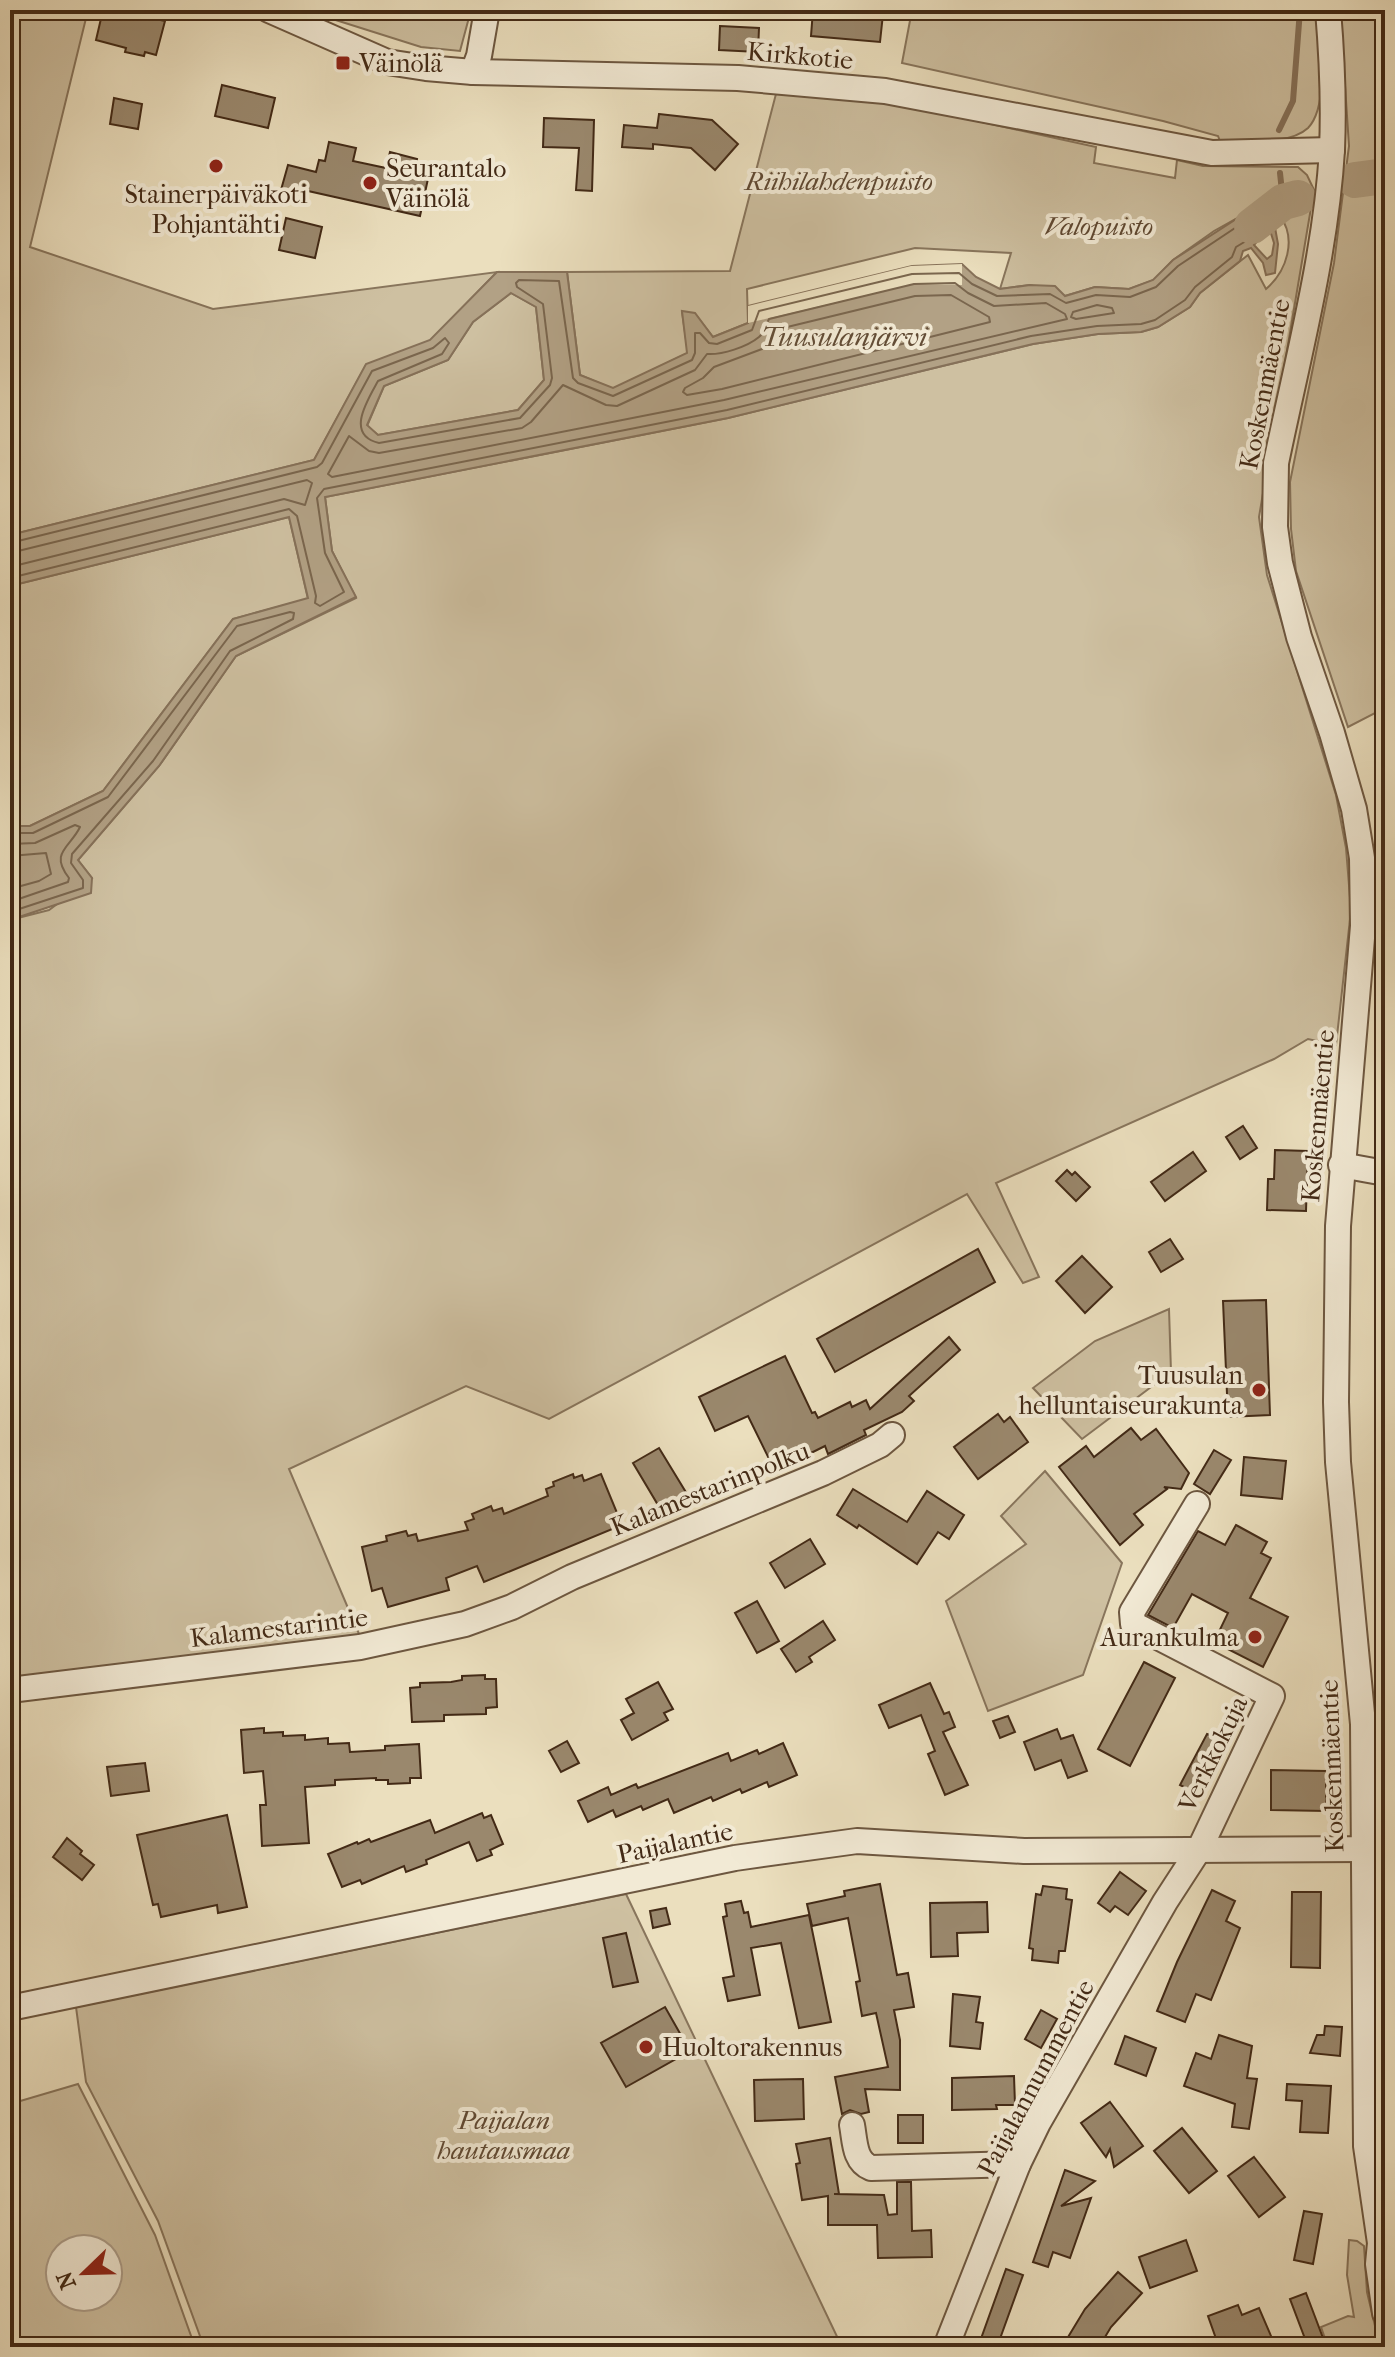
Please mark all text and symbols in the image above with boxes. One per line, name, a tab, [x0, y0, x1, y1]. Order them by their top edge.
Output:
street label: Kirkkotie	[746, 36, 855, 76]
place label: Väinölä	[358, 48, 444, 79]
marker: Väinölä	[334, 54, 352, 72]
place label: Seurantalo Väinölä	[385, 153, 506, 214]
marker: Stainerpäiväkoti Pohjantähti	[207, 157, 225, 175]
park label: Riihilahdenpuisto	[743, 166, 933, 197]
marker: Seurantalo Väinölä	[361, 174, 379, 192]
place label: Stainerpäiväkoti Pohjantähti	[124, 179, 308, 240]
park label: Valopuisto	[1045, 211, 1153, 242]
street label: Koskenmäentie	[1233, 296, 1297, 472]
water label: Tuusulanjärvi	[761, 320, 929, 353]
street label: Koskenmäentie	[1295, 1028, 1341, 1204]
place label: Tuusulan helluntaiseurakunta	[1018, 1360, 1244, 1421]
marker: Tuusulan helluntaiseurakunta	[1250, 1381, 1268, 1399]
street label: Kalamestarinpolku	[606, 1435, 814, 1543]
street label: Kalamestarintie	[188, 1602, 370, 1654]
place label: Aurankulma	[1100, 1622, 1240, 1653]
marker: Aurankulma	[1246, 1628, 1264, 1646]
street label: Koskenmäentie	[1313, 1679, 1351, 1853]
street label: Verkkokuja	[1171, 1690, 1255, 1818]
street label: Paijalantie	[614, 1816, 736, 1870]
street label: Paijalannummentie	[971, 1974, 1101, 2182]
place label: Huoltorakennus	[662, 2032, 842, 2063]
marker: Huoltorakennus	[637, 2038, 655, 2056]
park label: Paijalan hautausmaa	[437, 2105, 570, 2166]
north arrow	[44, 2233, 124, 2313]
text: N	[51, 2267, 82, 2293]

